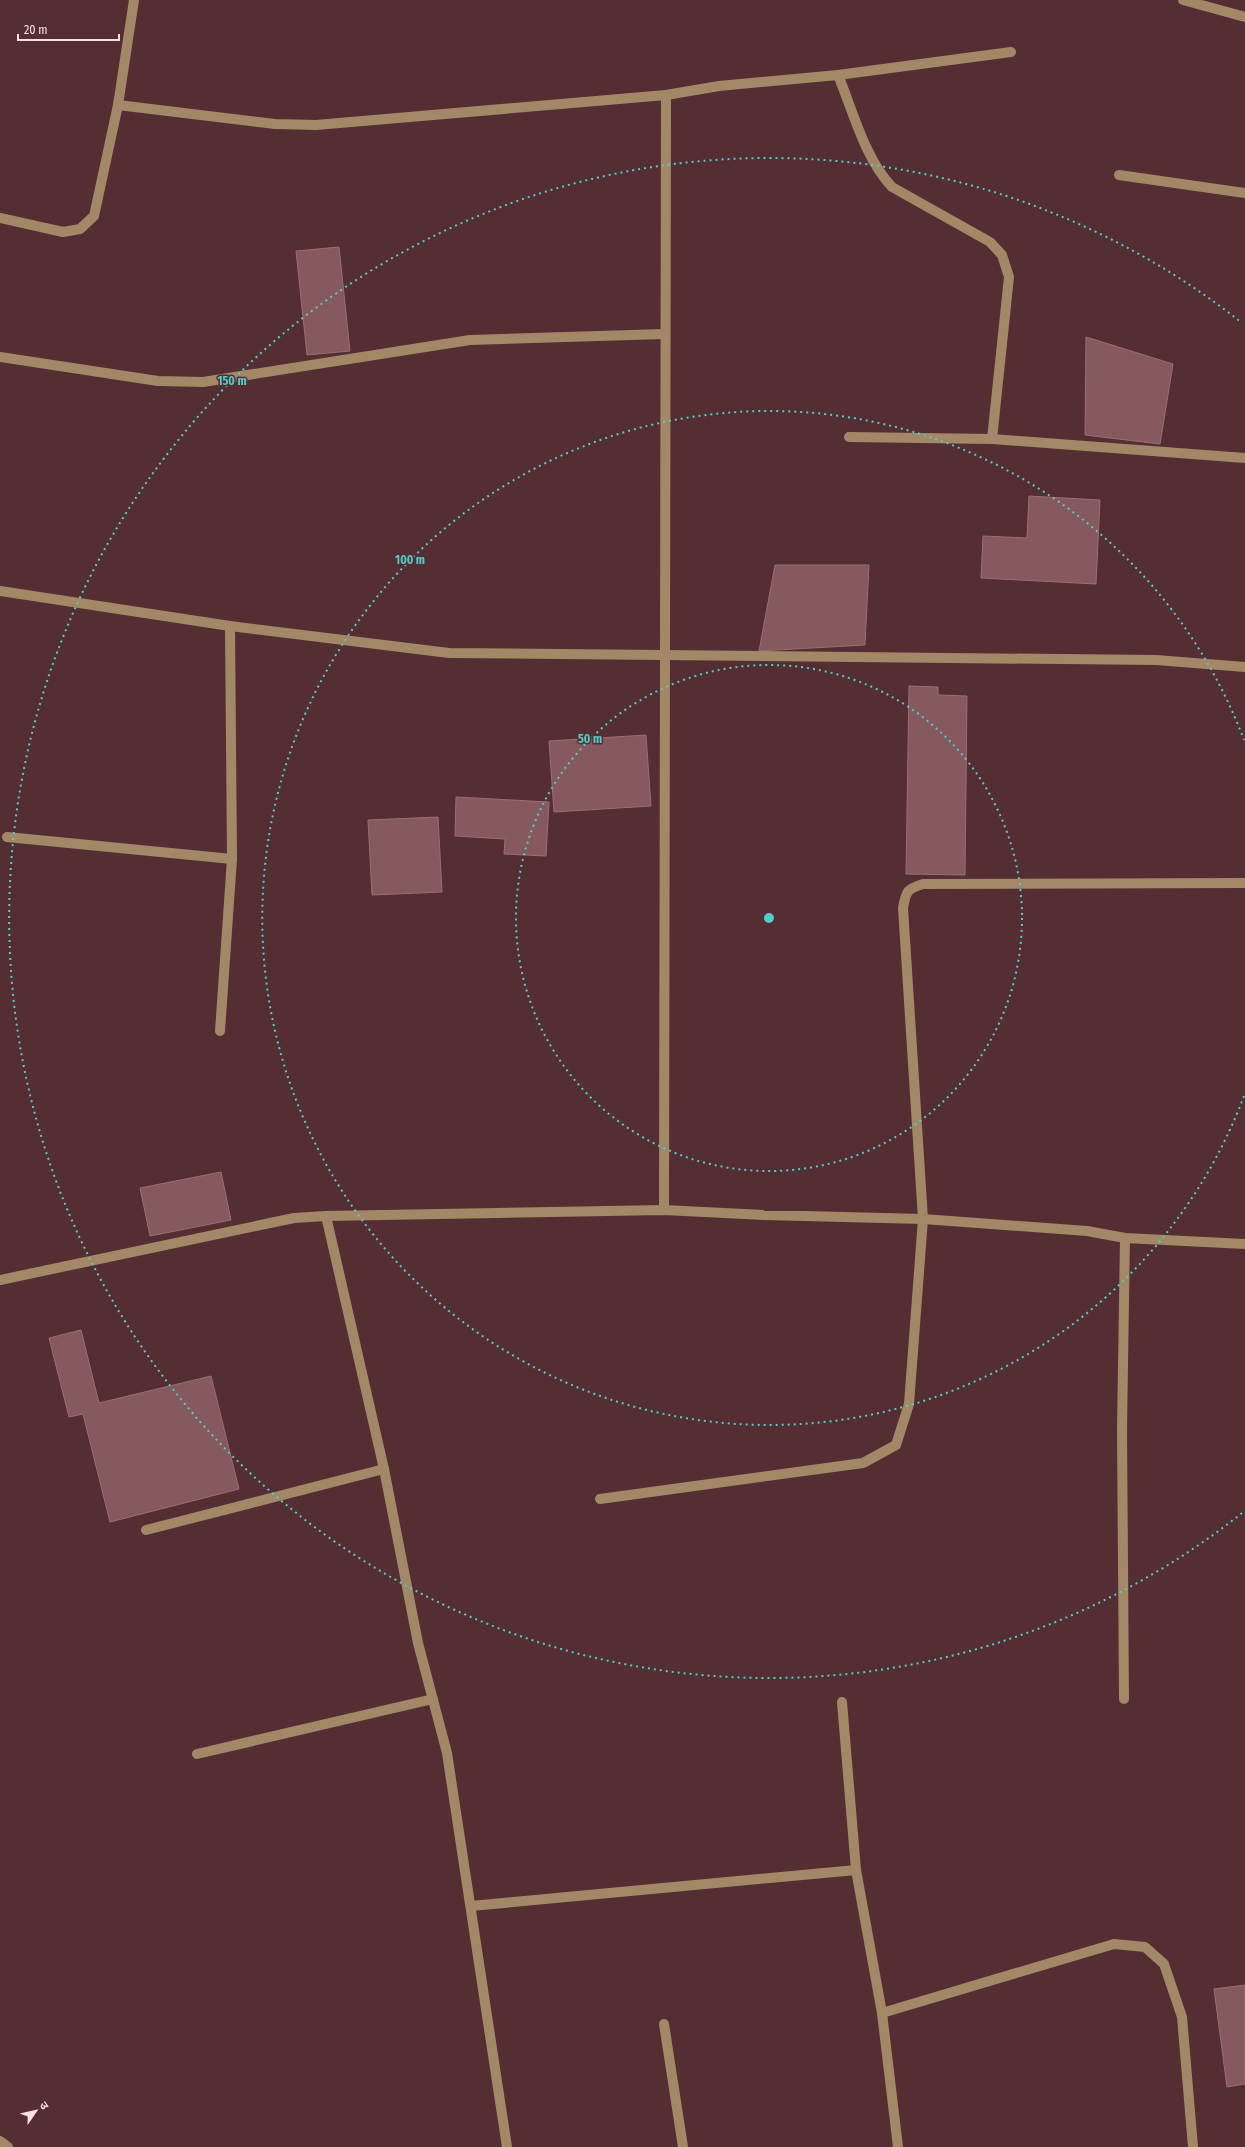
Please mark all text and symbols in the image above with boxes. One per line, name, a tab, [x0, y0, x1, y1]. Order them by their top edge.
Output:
scale bar	[18, 16, 119, 42]
text: 20 m	[24, 23, 48, 37]
text: 150 m	[217, 374, 247, 388]
text: 100 m	[395, 553, 425, 567]
text: 50 m	[578, 732, 602, 746]
centre of rings	[762, 911, 776, 925]
north arrow	[16, 2091, 56, 2131]
text: उ	[37, 2099, 51, 2112]

